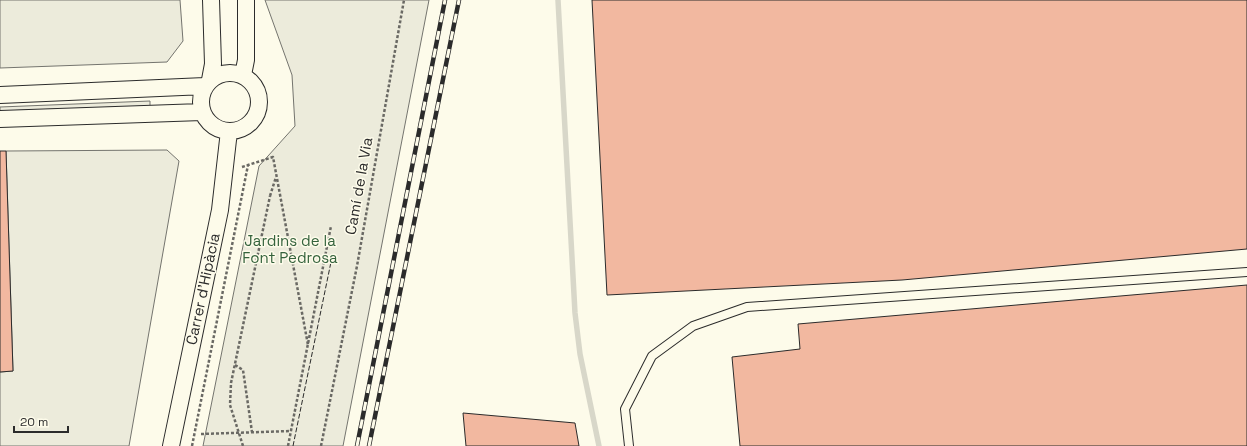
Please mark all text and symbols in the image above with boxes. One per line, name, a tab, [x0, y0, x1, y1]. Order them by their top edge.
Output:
street label: Camí de la Via	[341, 135, 376, 236]
street label: Carrer d'Hipàcia	[181, 231, 224, 347]
park label: Jardins de la Font Pedrosa	[242, 231, 338, 267]
scale bar	[14, 408, 68, 434]
text: 20 m	[20, 414, 48, 430]

